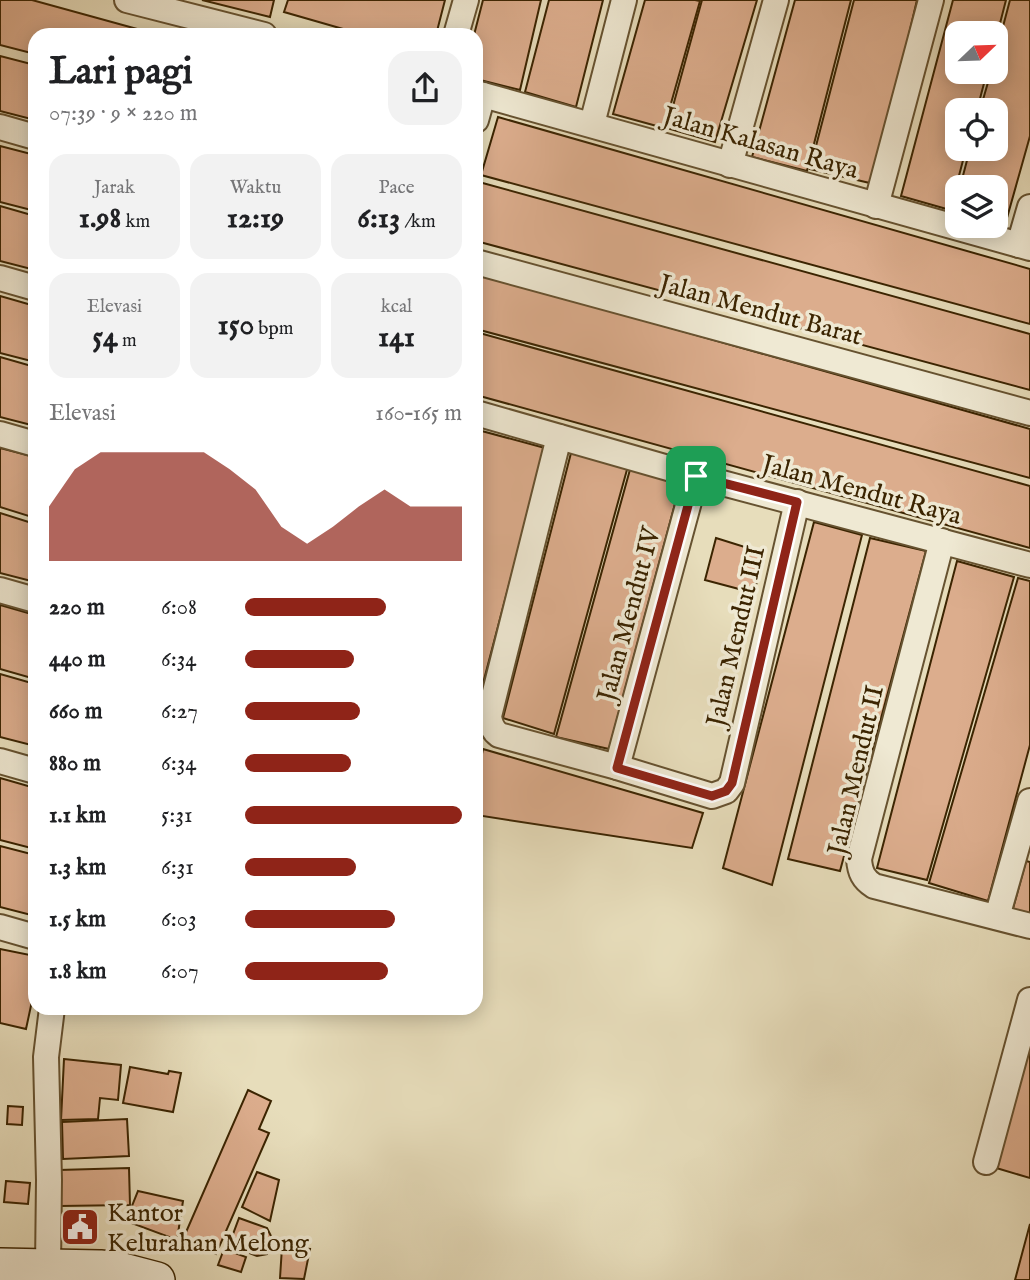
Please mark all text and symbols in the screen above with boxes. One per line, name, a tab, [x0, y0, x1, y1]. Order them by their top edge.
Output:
north arrow	[945, 21, 1008, 84]
map controls	[945, 21, 1008, 238]
text: Lari pagi	[49, 49, 193, 97]
button: share	[388, 51, 462, 125]
button: locate	[945, 98, 1008, 161]
text: 07:39 · 9 × 220 m	[49, 99, 198, 128]
street label: Jalan Kalasan Raya	[656, 99, 863, 187]
button: layers	[945, 175, 1008, 238]
text: Jarak	[94, 176, 135, 200]
text: Waktu	[230, 176, 281, 200]
text: Pace	[379, 176, 414, 200]
text: 1.98	[79, 200, 121, 238]
text: 12:19	[227, 200, 284, 238]
text: 6:13	[357, 200, 400, 238]
text: km	[121, 210, 150, 234]
text: /km	[400, 210, 436, 234]
street label: Jalan Mendut Barat	[652, 267, 866, 353]
text: Elevasi	[87, 295, 142, 319]
text: kcal	[381, 295, 412, 319]
text: 150	[218, 307, 254, 345]
text: bpm	[254, 317, 293, 341]
text: 54	[92, 319, 118, 357]
text: 141	[378, 319, 415, 357]
text: m	[118, 329, 137, 353]
text: Elevasi	[49, 399, 116, 428]
text: 160–165 m	[375, 399, 462, 428]
pin	[666, 446, 726, 506]
street label: Jalan Mendut Raya	[755, 447, 966, 533]
icon: arrive	[677, 457, 715, 495]
street label: Jalan Mendut IV	[590, 523, 669, 708]
street label: Jalan Mendut III	[699, 543, 773, 733]
text: 220 m	[49, 593, 105, 622]
text: 6:08	[161, 593, 197, 622]
text: 440 m	[49, 645, 106, 674]
text: 6:34	[161, 645, 197, 674]
street label: Jalan Mendut II	[820, 682, 892, 861]
text: 660 m	[49, 697, 103, 726]
text: 6:27	[161, 697, 198, 726]
text: 880 m	[49, 749, 101, 778]
text: 6:34	[161, 749, 197, 778]
text: 1.1 km	[49, 801, 106, 830]
text: 5:31	[161, 801, 193, 830]
text: 1.3 km	[49, 853, 106, 882]
text: 6:31	[161, 853, 194, 882]
text: 1.5 km	[49, 905, 106, 934]
text: 6:03	[161, 905, 197, 934]
text: 1.8 km	[49, 957, 107, 986]
text: 6:07	[161, 957, 199, 986]
place label: Kantor Kelurahan Melong	[107, 1197, 309, 1260]
public building icon: Kantor Kelurahan Melong	[59, 1206, 101, 1248]

